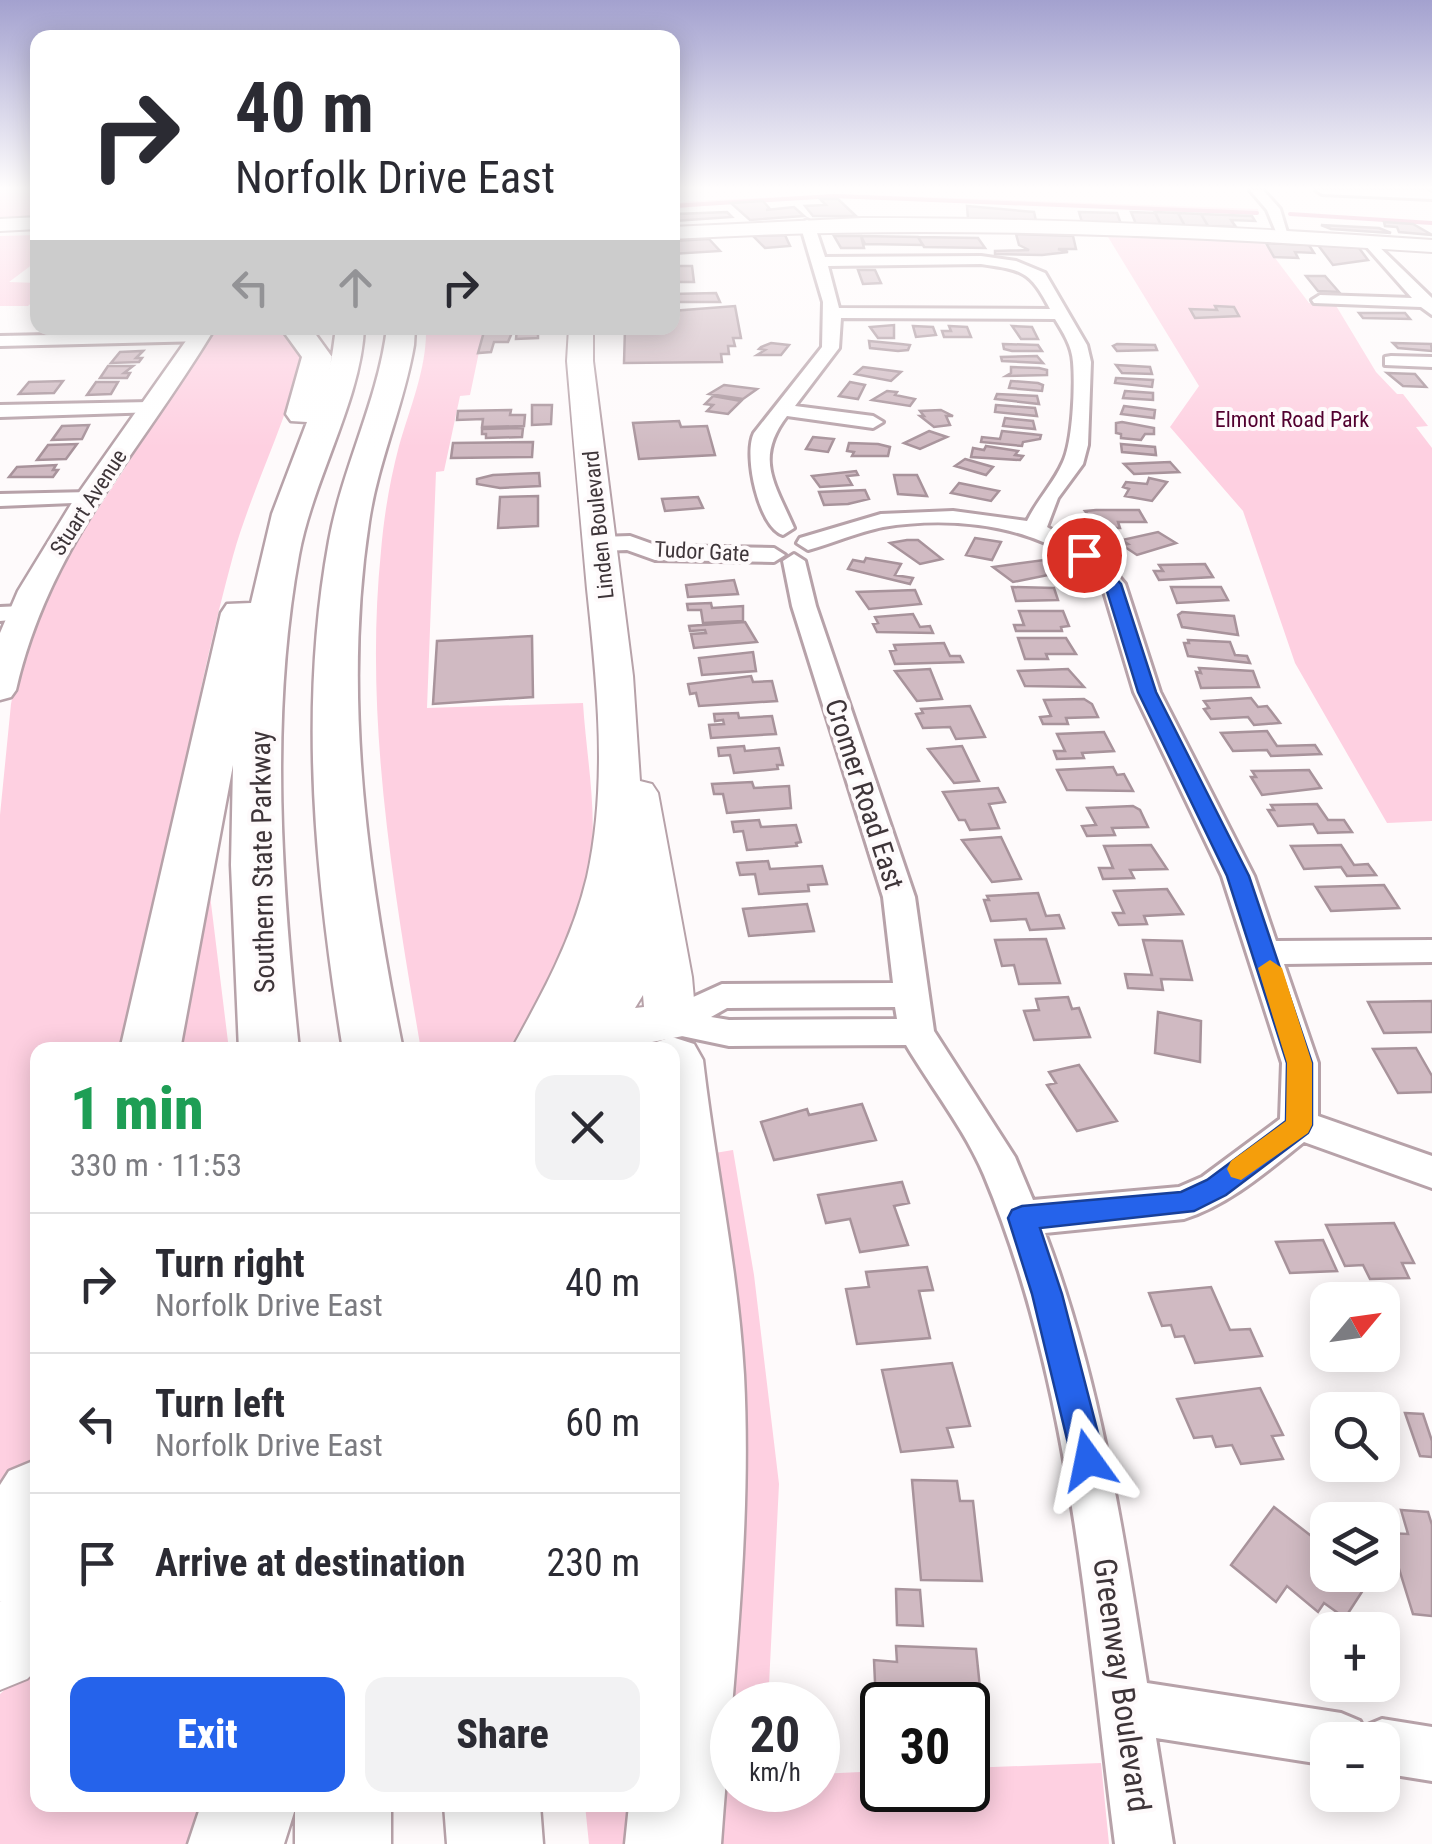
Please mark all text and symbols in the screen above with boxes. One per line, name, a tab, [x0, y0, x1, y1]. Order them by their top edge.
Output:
text: 40 m	[235, 67, 374, 149]
icon: right	[70, 70, 200, 200]
text: Norfolk Drive East	[235, 151, 555, 204]
icon: left	[223, 260, 278, 315]
icon: ahead	[328, 260, 383, 315]
icon: right	[433, 260, 488, 315]
park label: Elmont Road Park	[1215, 407, 1369, 432]
street label: Stuart Avenue	[45, 445, 132, 560]
street label: Linden Boulevard	[578, 449, 619, 600]
pin	[1042, 513, 1127, 598]
icon: arrive	[1057, 528, 1112, 583]
street label: Tudor Gate	[654, 537, 750, 566]
street label: Cromer Road East	[818, 695, 911, 894]
street label: Southern State Parkway	[244, 730, 281, 994]
text: 1 min	[70, 1073, 204, 1144]
button: close	[535, 1075, 640, 1180]
text: 330 m · 11:53	[70, 1146, 242, 1184]
text: Turn right	[155, 1242, 305, 1286]
icon: right	[70, 1256, 125, 1311]
text: 40 m	[565, 1261, 640, 1305]
north arrow	[1310, 1282, 1400, 1372]
map controls	[1310, 1282, 1400, 1812]
text: Norfolk Drive East	[155, 1286, 383, 1324]
text: Turn left	[155, 1382, 285, 1426]
button: search	[1310, 1392, 1400, 1482]
icon: left	[70, 1396, 125, 1451]
text: 60 m	[565, 1401, 640, 1445]
position arrow	[1036, 1408, 1140, 1512]
text: Norfolk Drive East	[155, 1426, 383, 1464]
button: layers	[1310, 1502, 1400, 1592]
icon: arrive	[70, 1536, 125, 1591]
text: Arrive at destination	[155, 1541, 465, 1585]
text: 230 m	[546, 1541, 640, 1585]
street label: Greenway Boulevard	[1085, 1556, 1159, 1814]
button: +	[1310, 1612, 1400, 1702]
button: Exit	[70, 1677, 345, 1792]
button: Share	[365, 1677, 640, 1792]
speed limit sign: 30	[860, 1682, 990, 1812]
text: 20	[750, 1706, 800, 1764]
button: −	[1310, 1722, 1400, 1812]
text: km/h	[749, 1758, 801, 1787]

